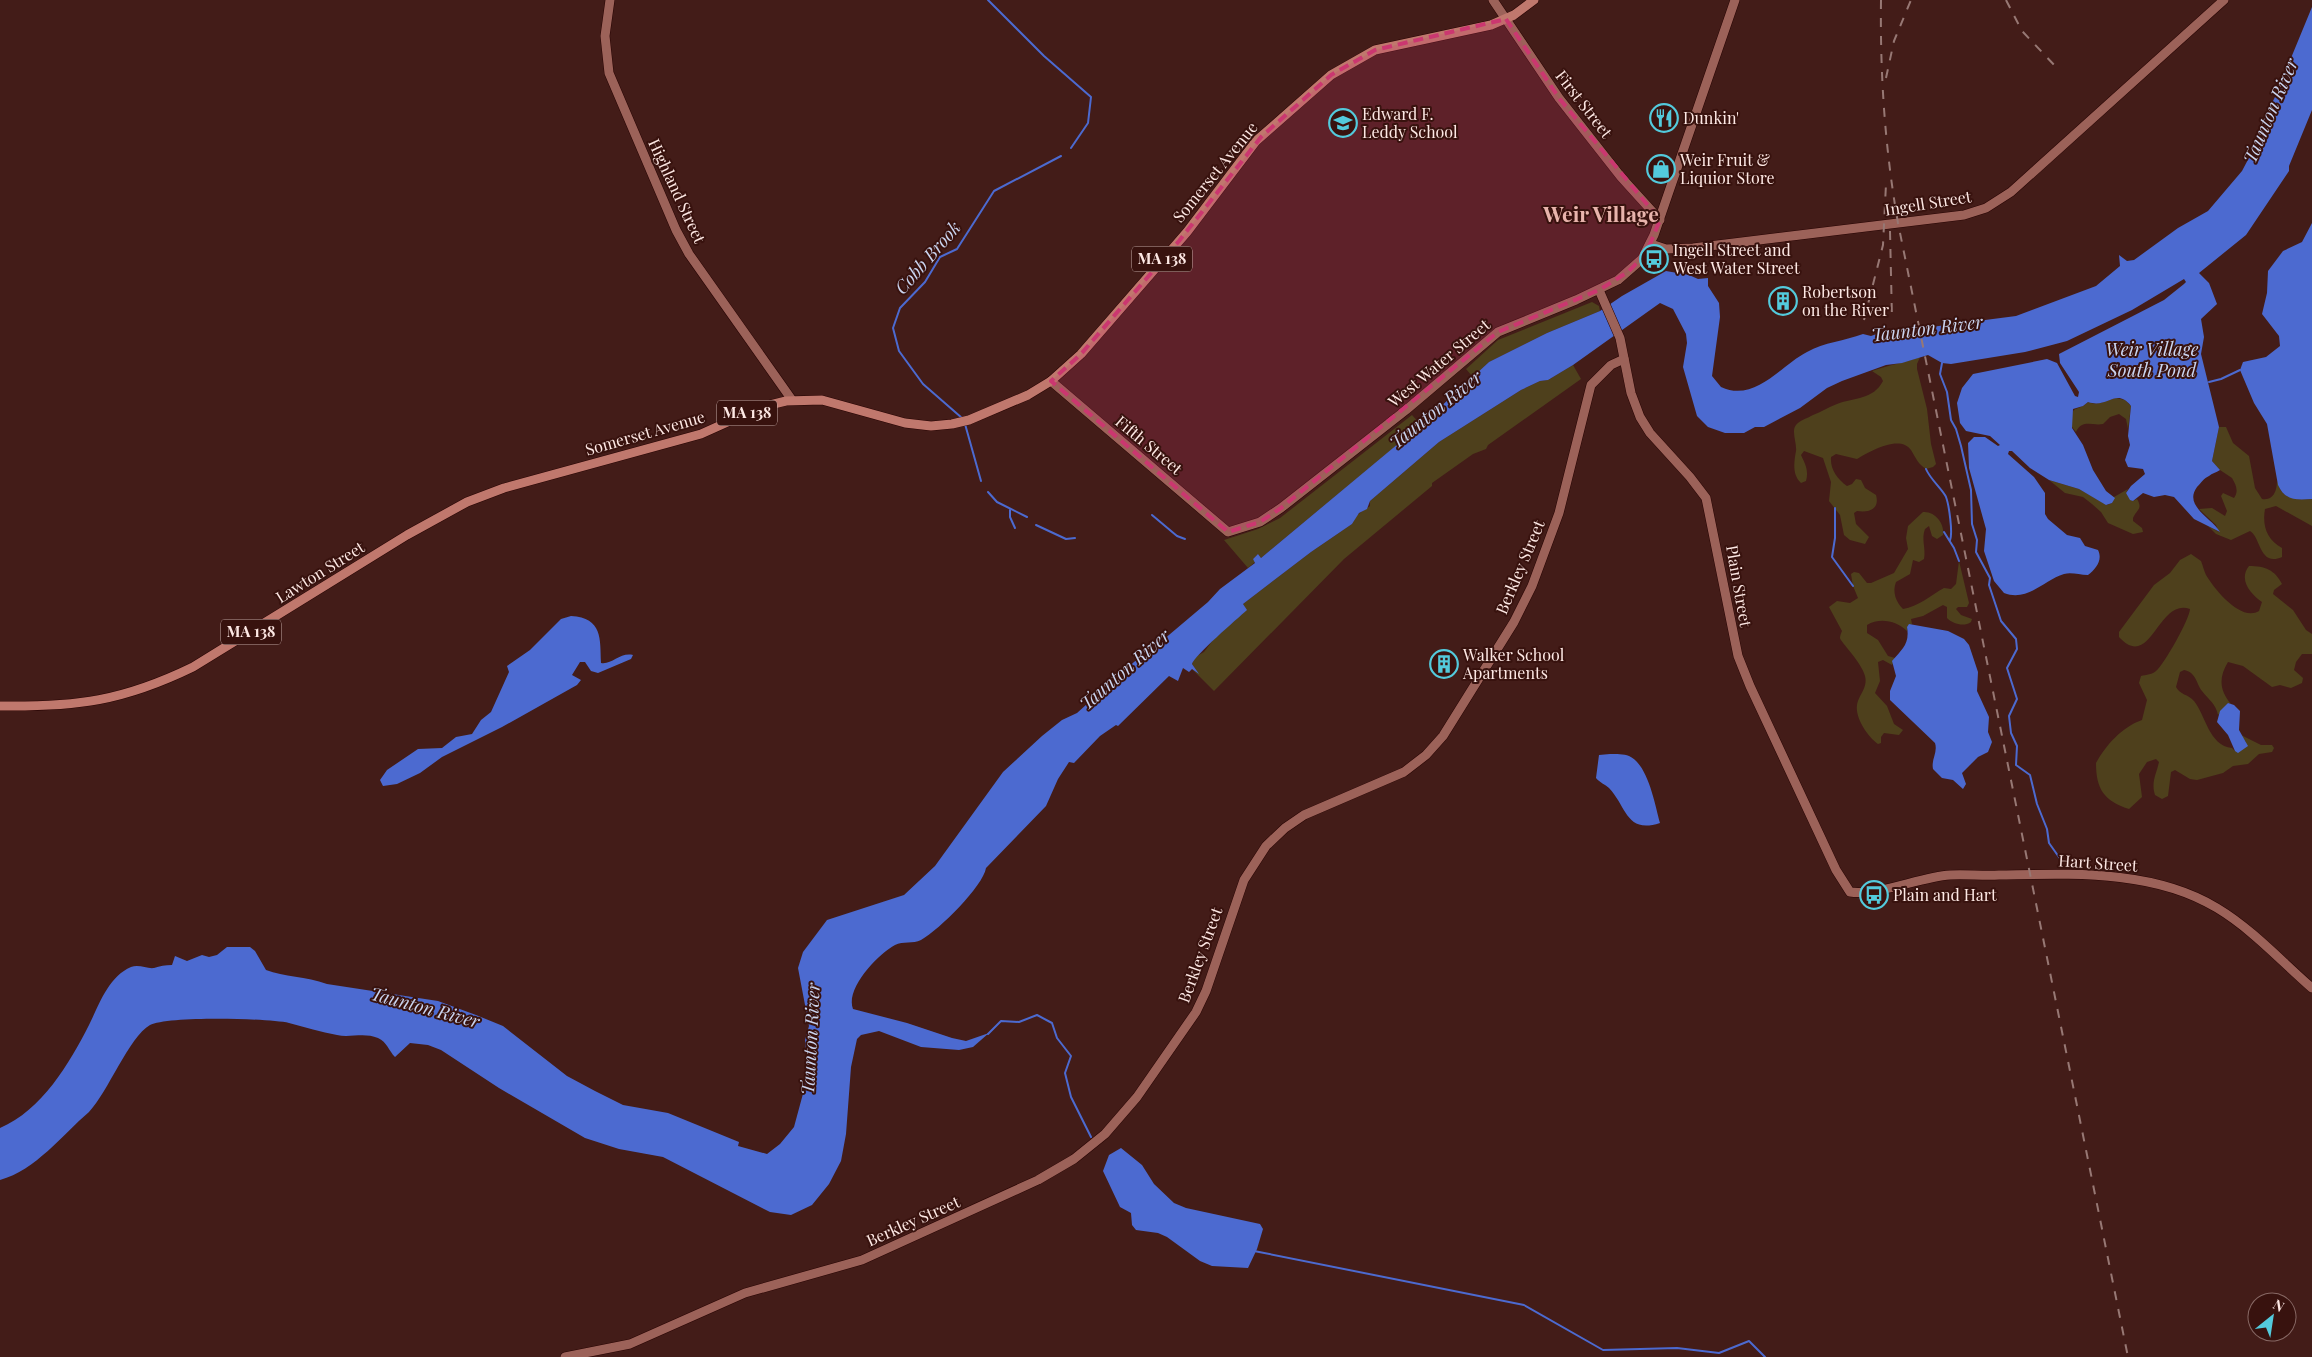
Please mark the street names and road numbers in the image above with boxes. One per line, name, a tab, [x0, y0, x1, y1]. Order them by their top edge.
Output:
street label: First Street	[1551, 66, 1618, 142]
street label: Somerset Avenue	[1168, 117, 1262, 226]
street label: Highland Street	[644, 135, 711, 247]
street label: Ingell Street	[1883, 185, 1973, 220]
road number: MA 138	[1132, 246, 1192, 272]
street label: West Water Street	[1383, 314, 1494, 412]
road number: MA 138	[717, 400, 777, 426]
street label: Somerset Avenue	[583, 405, 707, 460]
street label: Fifth Street	[1111, 411, 1187, 479]
street label: Berkley Street	[1490, 516, 1549, 617]
street label: Lawton Street	[272, 536, 368, 607]
street label: Plain Street	[1722, 543, 1757, 629]
road number: MA 138	[221, 620, 281, 644]
street label: Hart Street	[2058, 849, 2139, 876]
street label: Berkley Street	[1173, 904, 1227, 1005]
street label: Berkley Street	[863, 1190, 963, 1251]

